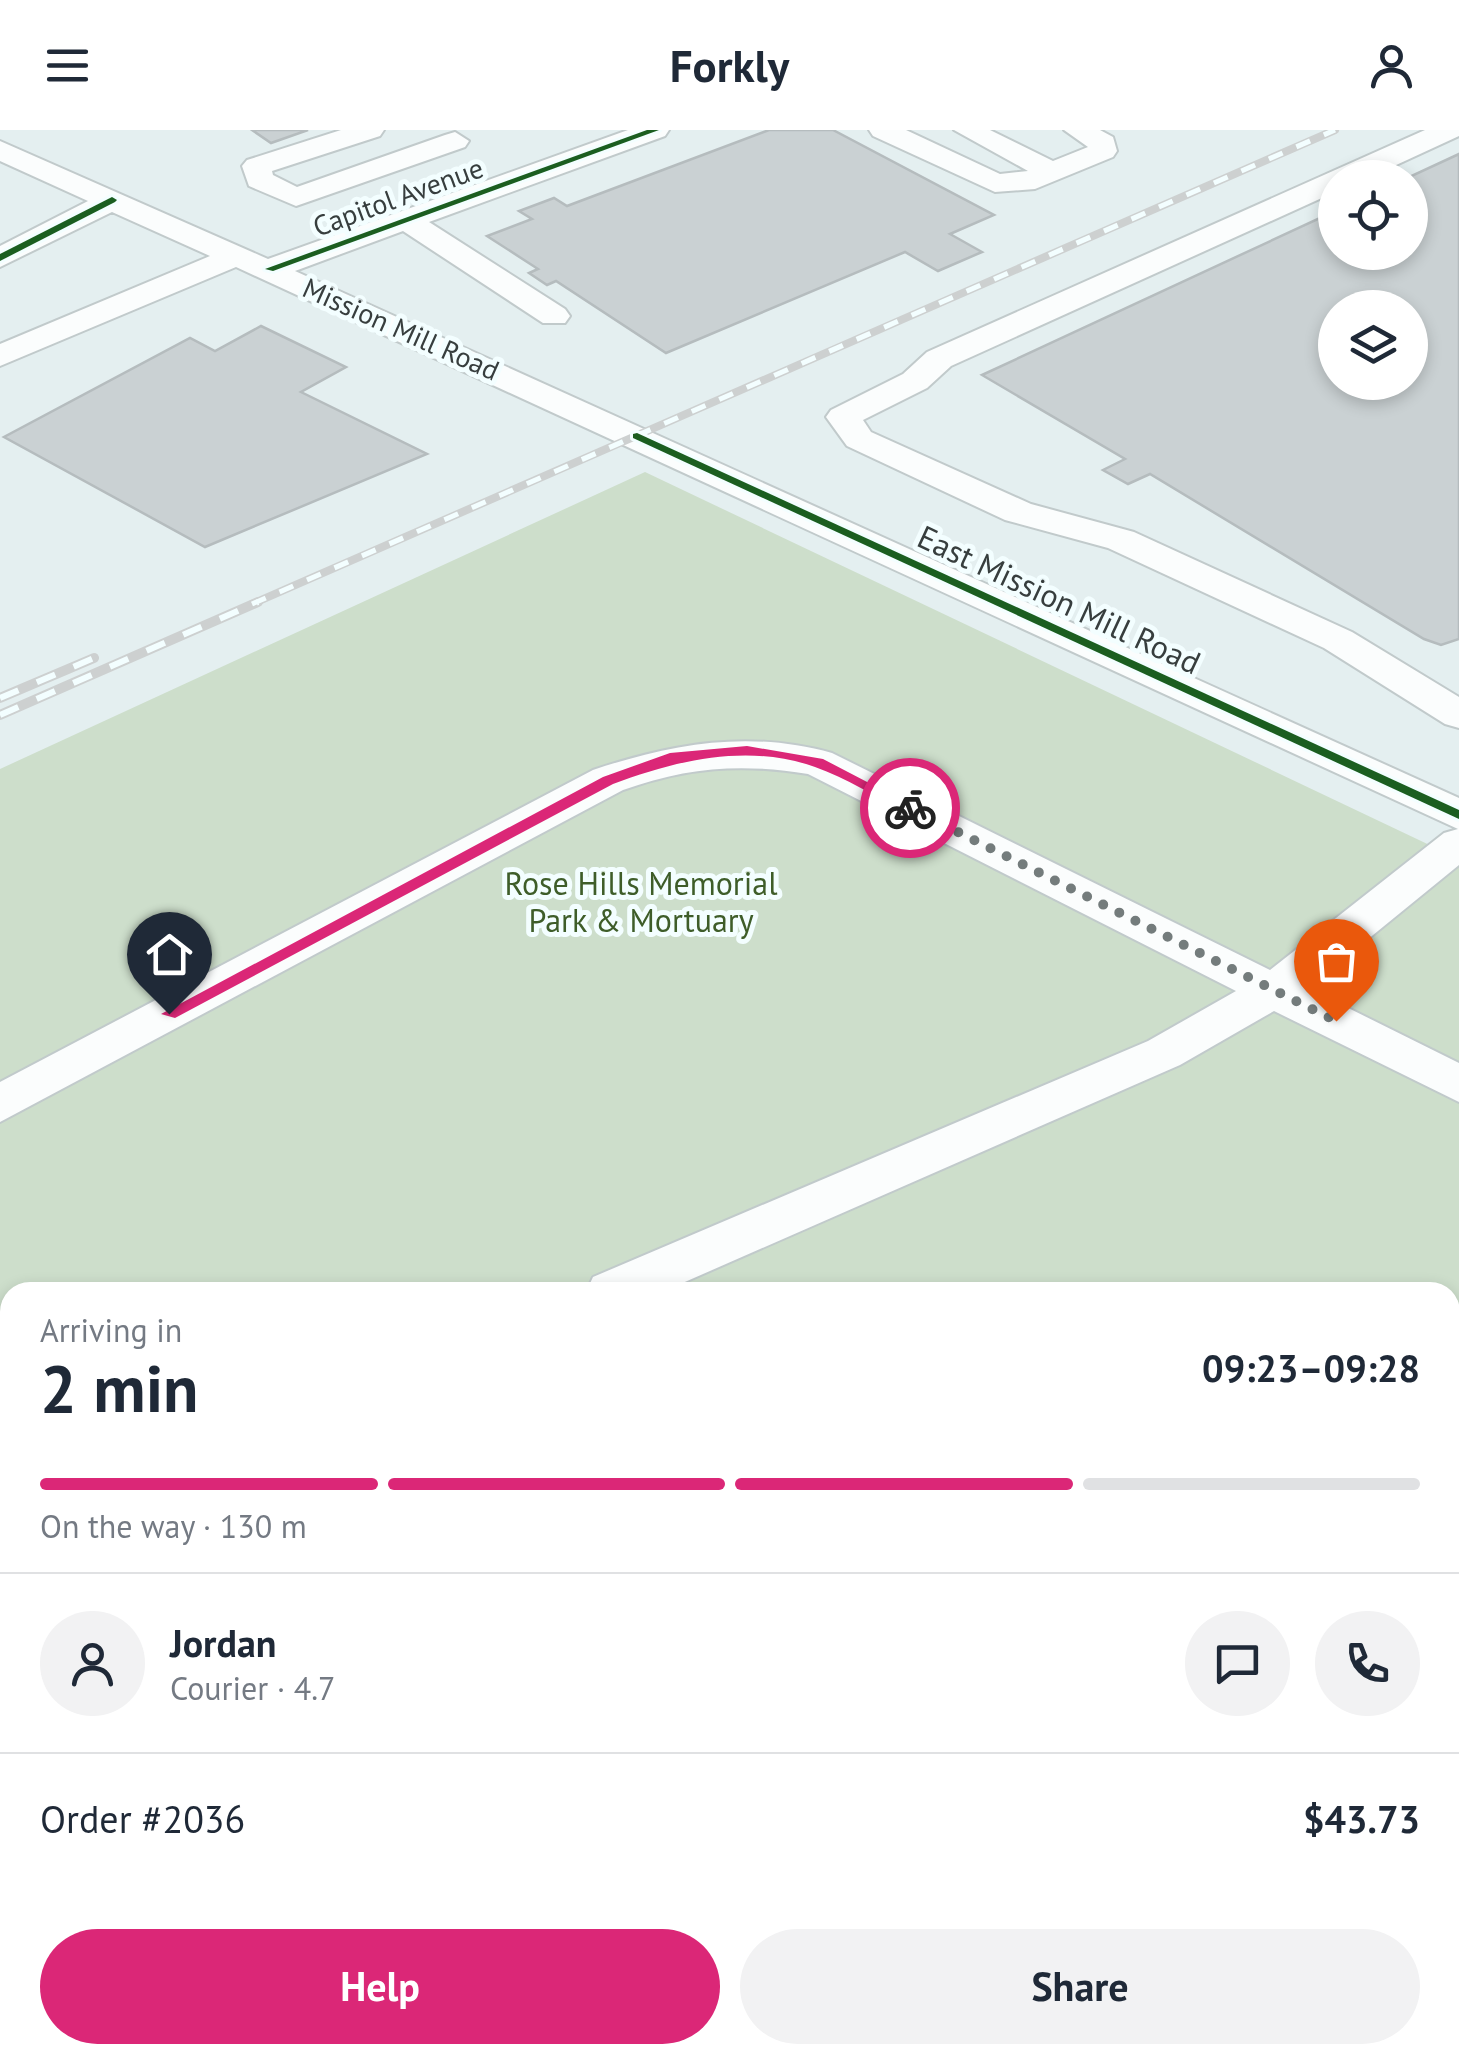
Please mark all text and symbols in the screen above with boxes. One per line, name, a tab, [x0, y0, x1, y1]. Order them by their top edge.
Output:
text: Forkly	[670, 36, 789, 94]
icon: menu	[40, 38, 95, 93]
icon: person	[1364, 38, 1419, 93]
street label: Capitol Avenue	[308, 149, 488, 244]
map controls	[1318, 160, 1428, 400]
button: locate	[1318, 160, 1428, 270]
street label: Mission Mill Road	[297, 269, 505, 388]
button: layers	[1318, 290, 1428, 400]
street label: East Mission Mill Road	[911, 515, 1208, 683]
courier	[860, 758, 960, 858]
icon: bike	[883, 781, 938, 836]
park label: Rose Hills Memorial Park & Mortuary	[504, 862, 778, 941]
pin	[127, 912, 212, 1015]
pin	[1294, 919, 1379, 1022]
icon: home	[142, 927, 197, 982]
icon: bag	[1309, 934, 1364, 989]
text: Arriving in	[40, 1309, 182, 1351]
text: 09:23–09:28	[1202, 1343, 1420, 1392]
text: 2 min	[40, 1346, 199, 1430]
text: On the way · 130 m	[40, 1505, 307, 1547]
button: person	[40, 1611, 145, 1716]
button: chat	[1185, 1611, 1290, 1716]
button: phone	[1315, 1611, 1420, 1716]
text: Jordan	[170, 1618, 276, 1667]
text: Courier · 4.7	[170, 1667, 336, 1709]
text: Order #2036	[40, 1794, 245, 1843]
text: $43.73	[1303, 1794, 1420, 1843]
button: Help	[40, 1929, 720, 2044]
button: Share	[740, 1929, 1420, 2044]

